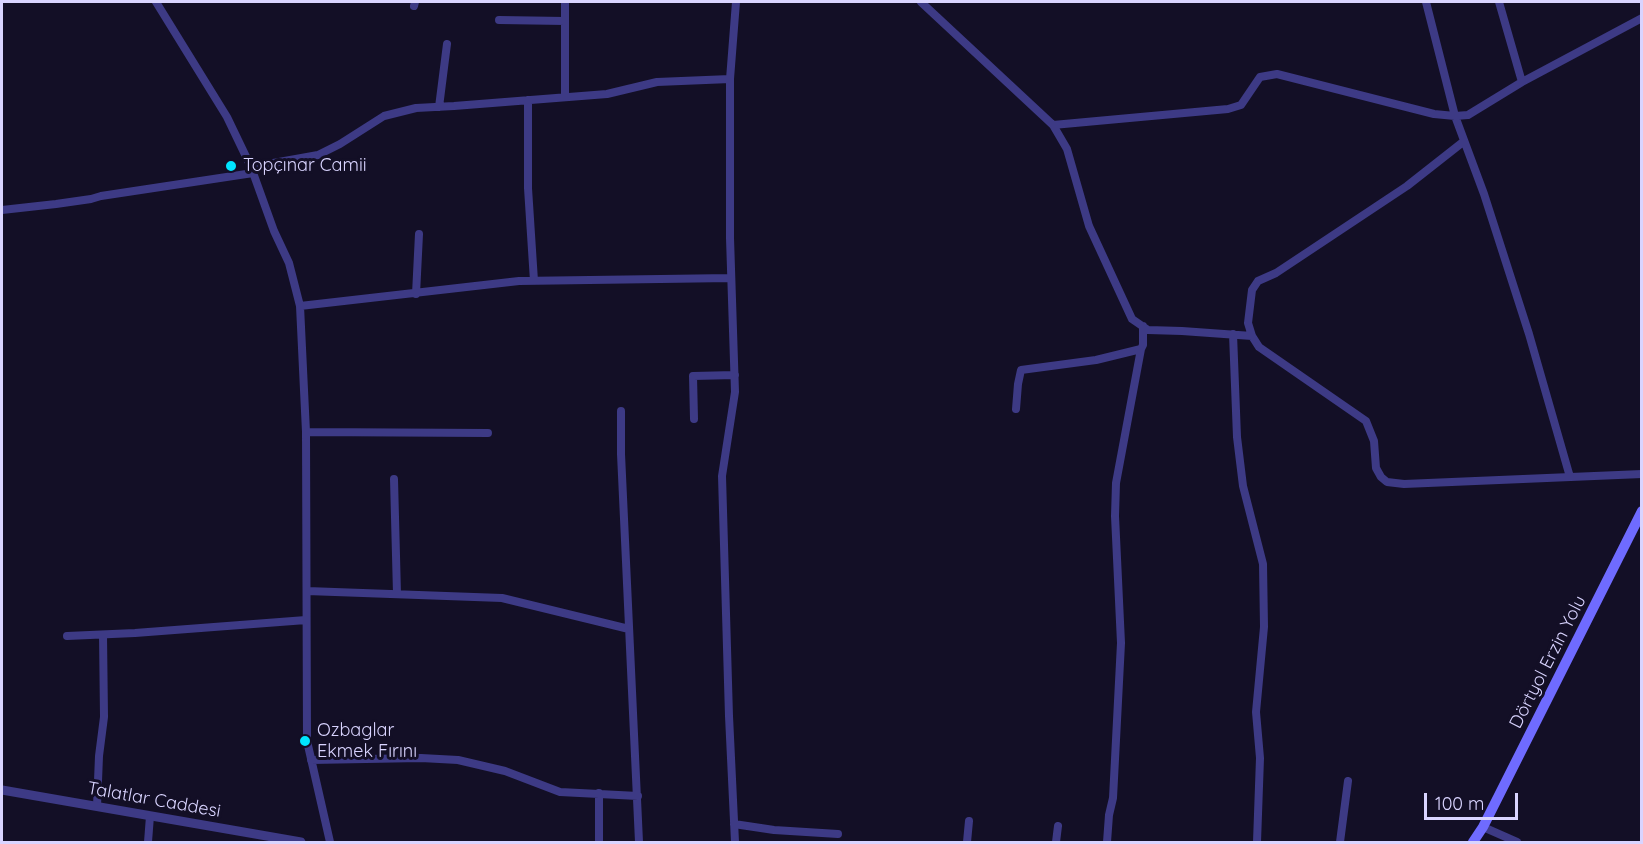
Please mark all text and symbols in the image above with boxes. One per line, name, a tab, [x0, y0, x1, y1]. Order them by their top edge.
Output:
place label: Topçınar Camii	[243, 155, 367, 177]
marker: Topçınar Camii	[224, 159, 238, 173]
street label: Dörtyol Erzin Yolu	[1505, 592, 1591, 732]
place label: Ozbaglar Ekmek Fırını	[317, 720, 417, 762]
marker: Ozbaglar Ekmek Fırını	[298, 734, 312, 748]
street label: Talatlar Caddesi	[86, 778, 222, 822]
scale bar	[1427, 781, 1522, 819]
text: 100 m	[1435, 792, 1484, 815]

